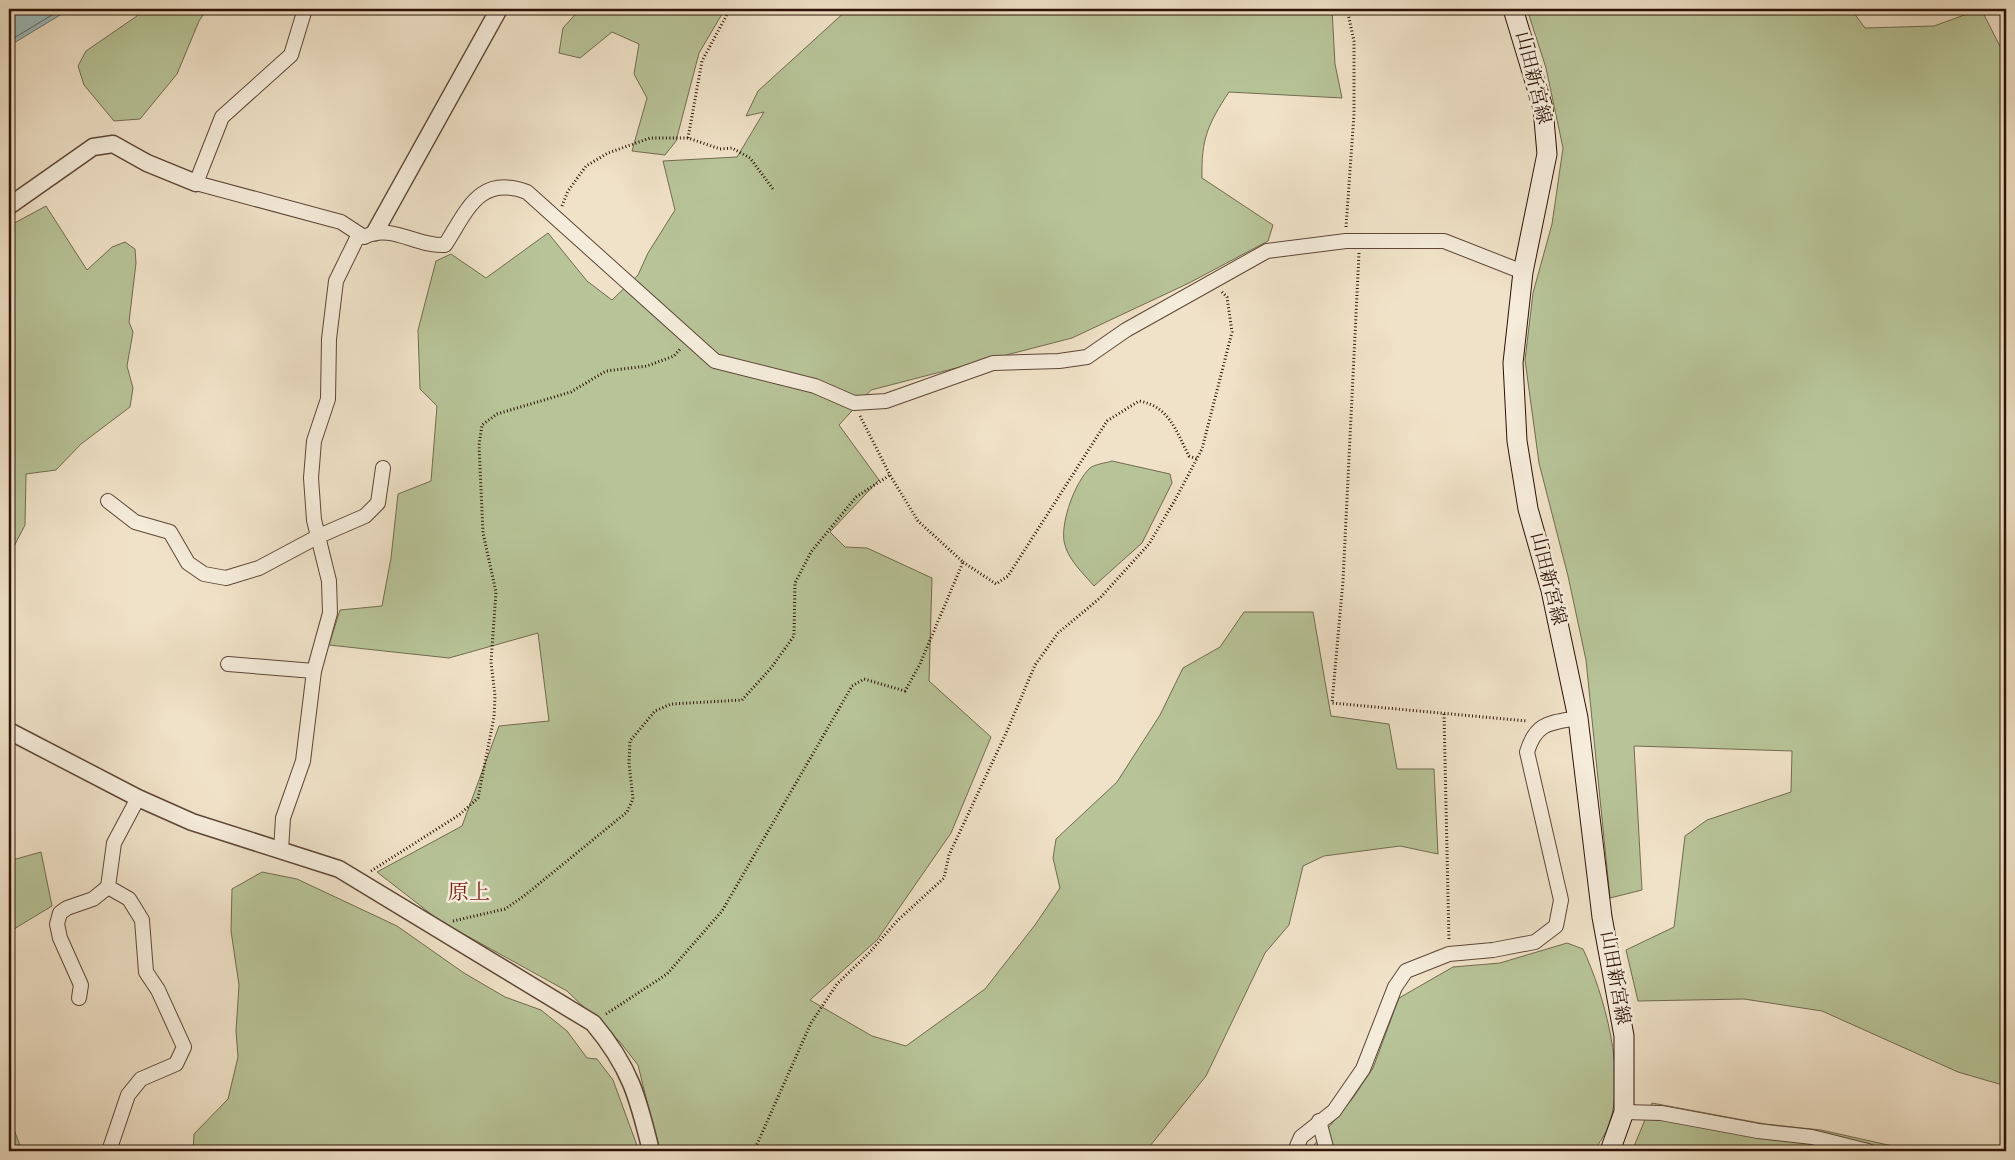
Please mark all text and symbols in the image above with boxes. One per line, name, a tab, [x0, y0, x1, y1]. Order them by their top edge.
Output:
street label: 山田新宮線	[1507, 29, 1557, 127]
street label: 山田新宮線	[1522, 530, 1572, 628]
district label: 原上	[448, 879, 490, 909]
street label: 山田新宮線	[1592, 929, 1636, 1027]

